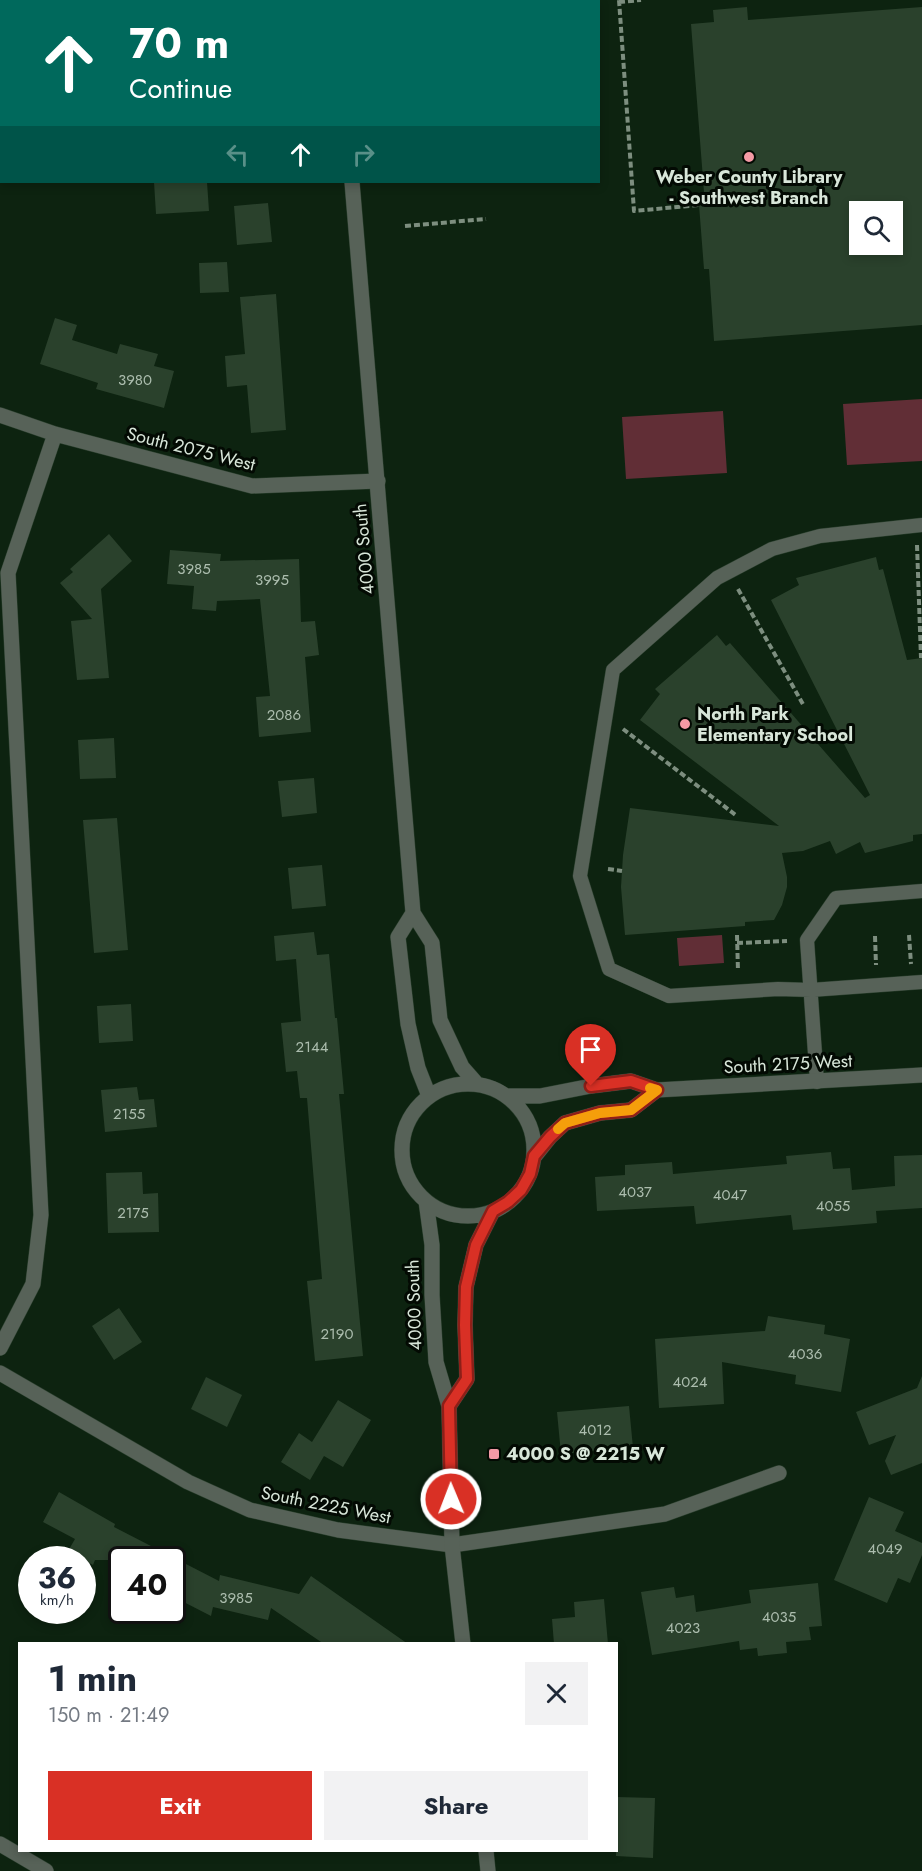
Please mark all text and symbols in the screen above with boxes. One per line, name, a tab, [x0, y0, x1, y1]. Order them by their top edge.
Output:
text: 70 m	[129, 13, 229, 74]
icon: ahead	[30, 24, 108, 102]
text: Continue	[129, 69, 232, 108]
icon: left	[221, 138, 254, 171]
icon: ahead	[284, 138, 317, 171]
icon: right	[347, 138, 380, 171]
marker: Weber County Library - Southwest Branch	[742, 150, 756, 164]
place label: Weber County Library - Southwest Branch	[656, 164, 843, 211]
map controls	[849, 201, 903, 255]
button: search	[849, 201, 903, 255]
house number: 3980	[118, 369, 152, 391]
street label: South 2075 West	[124, 420, 259, 478]
street label: 4000 South	[347, 502, 381, 596]
house number: 3985	[177, 558, 211, 580]
house number: 3995	[255, 569, 289, 591]
place label: North Park Elementary School	[697, 701, 853, 748]
house number: 2086	[267, 704, 301, 726]
marker: North Park Elementary School	[678, 717, 692, 731]
pin	[565, 1024, 616, 1086]
icon: arrive	[574, 1033, 607, 1066]
house number: 2144	[296, 1036, 329, 1058]
street label: South 2175 West	[723, 1048, 854, 1080]
house number: 2155	[113, 1103, 145, 1125]
house number: 4037	[618, 1181, 652, 1203]
house number: 4047	[713, 1184, 747, 1206]
house number: 4055	[816, 1195, 850, 1217]
house number: 2175	[117, 1202, 149, 1224]
street label: 4000 South	[399, 1259, 429, 1351]
house number: 2190	[321, 1323, 353, 1345]
house number: 4036	[788, 1343, 822, 1365]
house number: 4024	[672, 1371, 708, 1393]
house number: 4012	[578, 1419, 612, 1441]
place label: 4000 S @ 2215 W	[506, 1441, 665, 1467]
marker: 4000 S @ 2215 W	[487, 1447, 501, 1461]
position arrow	[419, 1467, 483, 1531]
street label: South 2225 West	[259, 1480, 394, 1530]
house number: 4049	[867, 1538, 903, 1560]
speed limit sign: 40	[108, 1546, 186, 1624]
text: 36	[38, 1556, 76, 1599]
house number: 3985	[219, 1587, 253, 1609]
text: km/h	[40, 1589, 74, 1611]
house number: 4035	[762, 1606, 796, 1628]
house number: 4023	[666, 1617, 700, 1639]
text: 1 min	[48, 1652, 137, 1704]
button: close	[525, 1662, 588, 1725]
text: 150 m · 21:49	[48, 1701, 169, 1730]
button: Exit	[48, 1771, 312, 1840]
button: Share	[324, 1771, 588, 1840]

